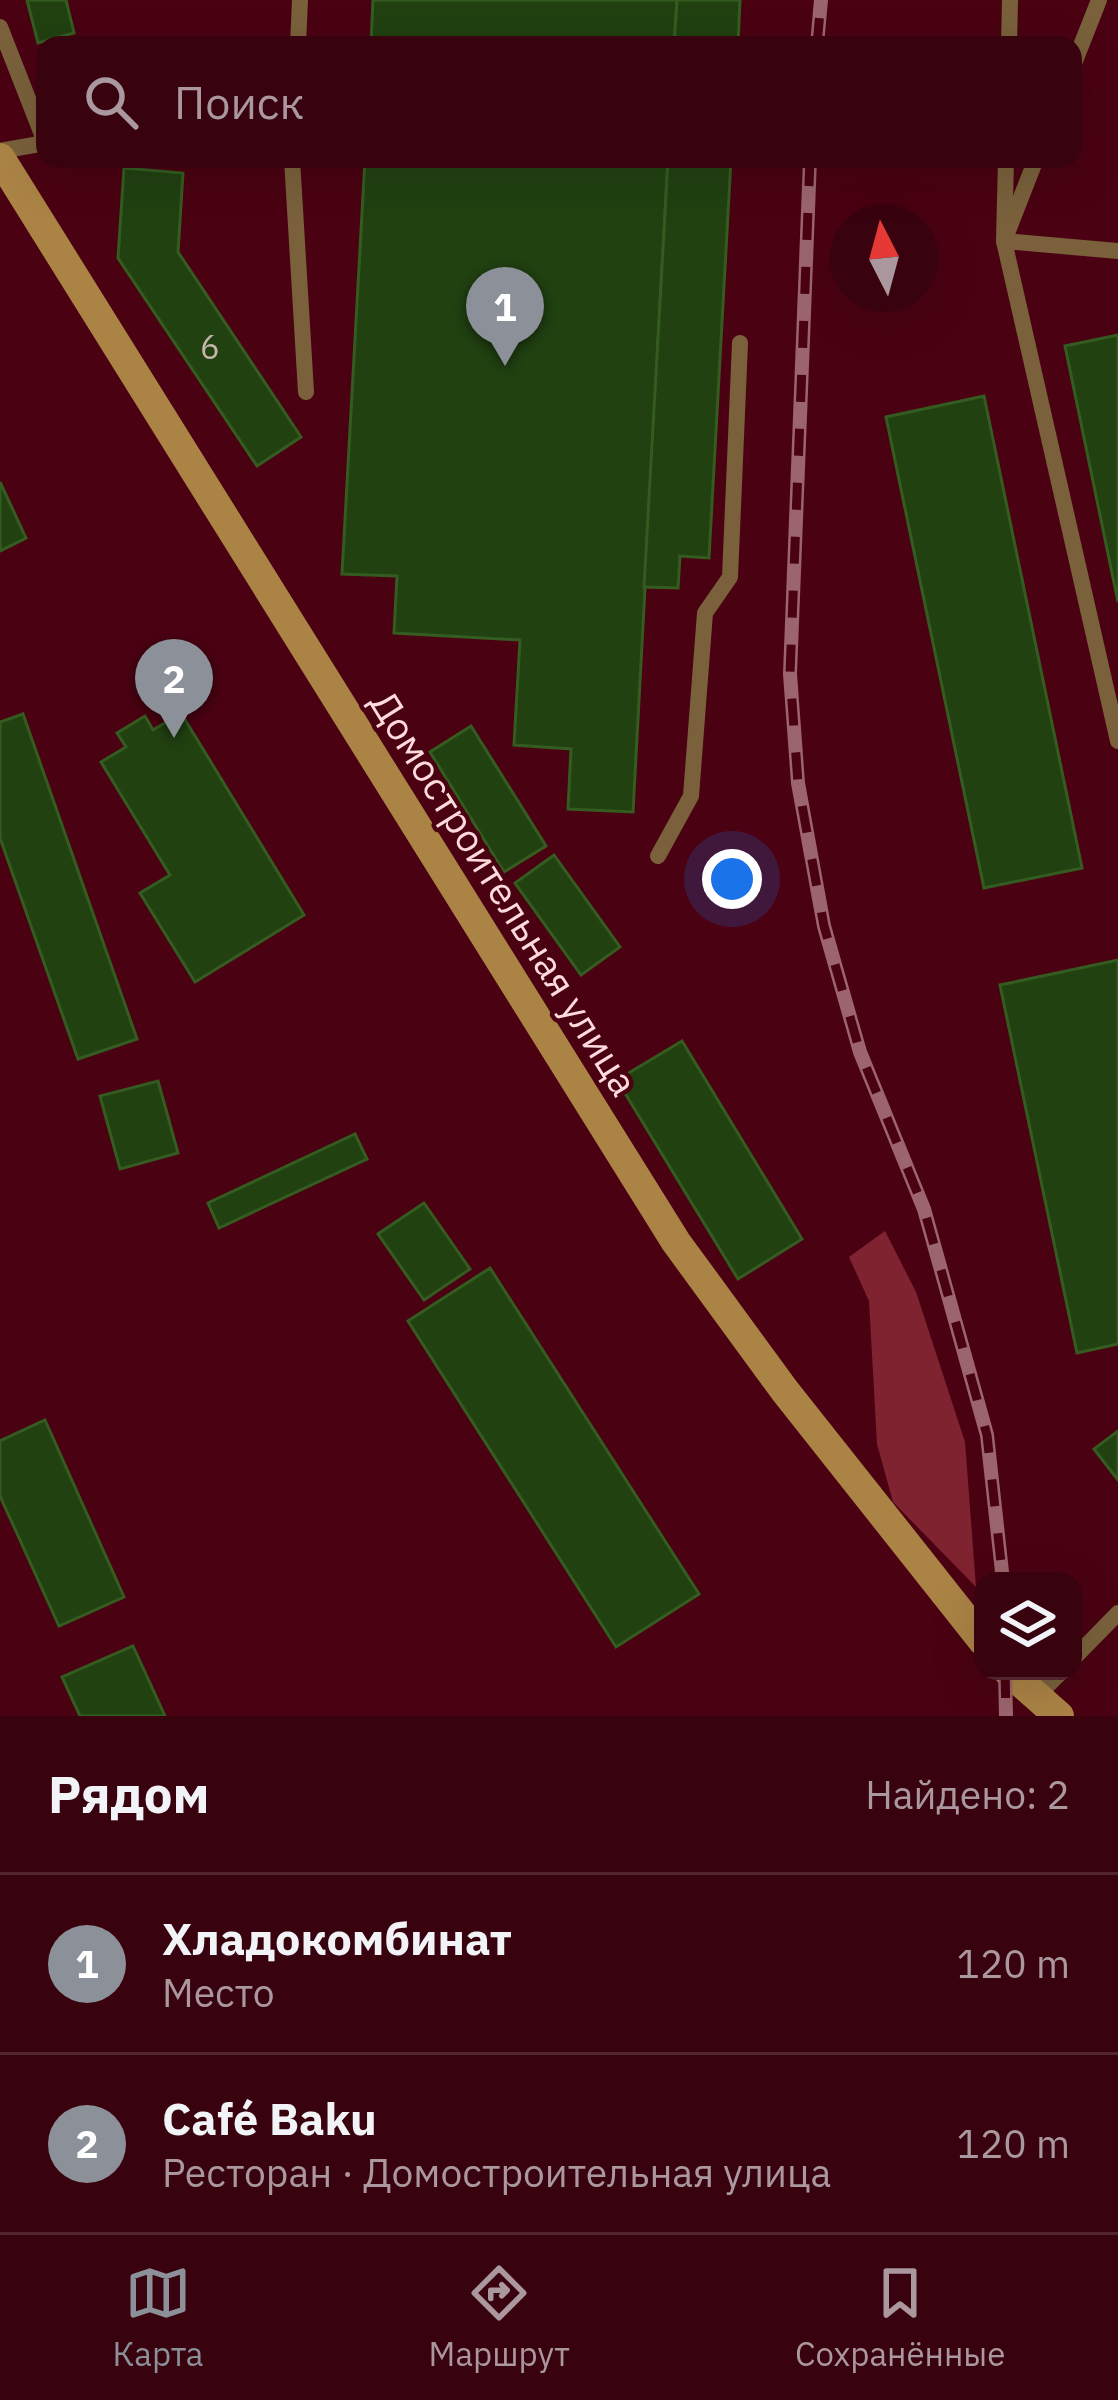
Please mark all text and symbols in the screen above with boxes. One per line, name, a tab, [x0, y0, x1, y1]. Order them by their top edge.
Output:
search box	[36, 36, 1082, 168]
icon: search	[78, 69, 144, 135]
text: Поиск	[174, 73, 304, 131]
north arrow	[830, 204, 938, 312]
pin: 1	[466, 267, 544, 366]
house number: 6	[200, 325, 220, 368]
pin: 2	[135, 639, 213, 738]
street label: Домостроительная улица	[359, 681, 650, 1105]
your location	[702, 849, 762, 909]
map controls	[974, 1572, 1082, 1680]
button: layers	[974, 1572, 1082, 1680]
text: Рядом	[48, 1761, 210, 1827]
text: Найдено: 2	[865, 1769, 1070, 1820]
text: Хладокомбинат	[162, 1909, 512, 1967]
text: 1	[75, 1938, 99, 1989]
text: 120 m	[957, 1938, 1070, 1989]
text: Место	[162, 1967, 275, 2018]
text: Café Baku	[162, 2089, 377, 2147]
text: 2	[75, 2118, 99, 2169]
text: 120 m	[957, 2118, 1070, 2169]
text: Ресторан · Домостроительная улица	[162, 2147, 831, 2198]
tab: Карта	[113, 2260, 203, 2375]
tab: Маршрут	[429, 2260, 570, 2375]
tab: Сохранённые	[795, 2260, 1005, 2375]

